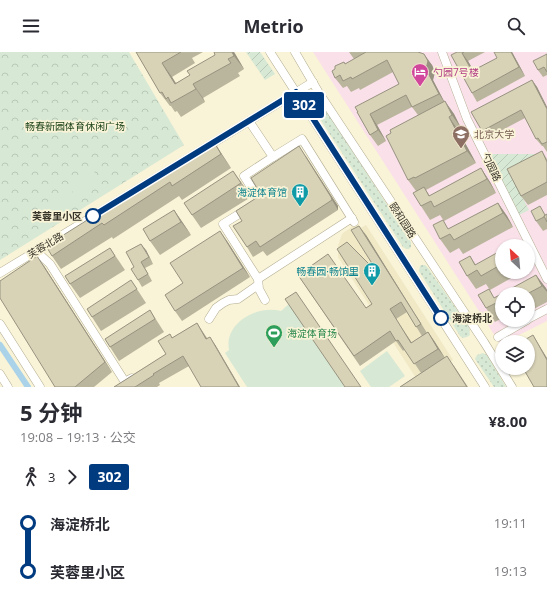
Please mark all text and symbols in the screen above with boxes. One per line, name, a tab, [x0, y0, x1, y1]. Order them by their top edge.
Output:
text: Metrio	[243, 14, 304, 38]
icon: menu	[20, 15, 42, 37]
icon: search	[505, 15, 527, 37]
hotel icon: 勺园7号楼	[410, 62, 430, 87]
place label: 勺园7号楼	[433, 65, 479, 79]
line badge: 302	[281, 92, 327, 118]
text: 302	[292, 95, 316, 114]
park label: 畅春新园体育休闲广场	[25, 119, 125, 133]
school or university icon: 北京大学	[451, 124, 471, 149]
place label: 北京大学	[474, 127, 514, 141]
street label: 勺园路	[479, 150, 505, 184]
building icon: 海淀体育馆	[290, 182, 310, 207]
place label: 海淀体育馆	[237, 185, 287, 199]
street label: 颐和园路	[386, 199, 420, 241]
marker: 芙蓉里小区	[85, 208, 101, 224]
place label: 芙蓉里小区	[32, 209, 82, 223]
street label: 芙蓉北路	[24, 229, 66, 261]
north arrow	[495, 239, 535, 279]
map controls	[495, 239, 535, 375]
building icon: 畅春园·畅饷里	[362, 261, 382, 286]
place label: 畅春园·畅饷里	[296, 264, 359, 278]
button: locate	[495, 287, 535, 327]
marker: 海淀桥北	[433, 310, 449, 326]
place label: 海淀桥北	[452, 311, 492, 325]
sports icon: 海淀体育场	[264, 323, 284, 348]
place label: 海淀体育场	[287, 326, 337, 340]
button: layers	[495, 335, 535, 375]
text: 5 分钟	[20, 397, 82, 427]
text: ¥8.00	[488, 411, 527, 431]
text: 19:08 – 19:13 · 公交	[20, 428, 136, 446]
icon: walk	[20, 466, 42, 488]
icon: forward	[61, 466, 83, 488]
text: 302	[97, 467, 121, 486]
text: 3	[48, 468, 55, 486]
text: 海淀桥北	[50, 514, 110, 534]
text: 19:11	[494, 514, 527, 532]
text: 芙蓉里小区	[50, 562, 125, 582]
text: 19:13	[494, 562, 527, 580]

